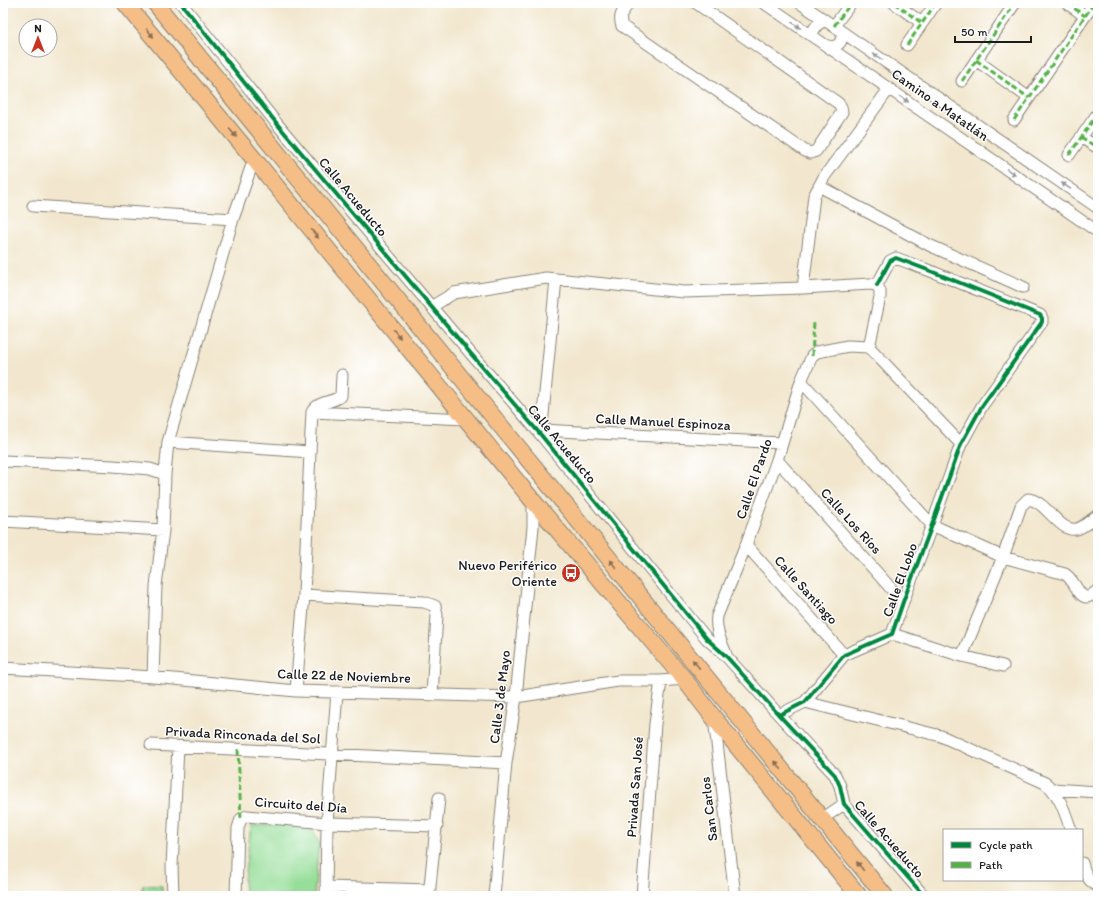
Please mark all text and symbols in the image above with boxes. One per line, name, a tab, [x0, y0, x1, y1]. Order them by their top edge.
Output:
north arrow	[18, 18, 58, 58]
scale bar	[955, 18, 1031, 44]
one-way arrow	[791, 21, 802, 29]
text: N	[34, 22, 42, 35]
text: 50 m	[961, 25, 987, 39]
one-way arrow	[145, 28, 154, 38]
one-way arrow	[873, 53, 883, 61]
street label: Camino a Matatlán	[888, 65, 992, 145]
one-way arrow	[898, 95, 909, 102]
one-way arrow	[228, 128, 237, 139]
street label: Calle Acueducto	[315, 154, 391, 240]
one-way arrow	[1005, 168, 1016, 176]
one-way arrow	[1061, 182, 1071, 190]
one-way arrow	[311, 228, 319, 239]
one-way arrow	[393, 329, 402, 340]
street label: Calle Acueducto	[524, 401, 600, 487]
street label: Calle Manuel Espinoza	[595, 410, 731, 434]
street label: Calle El Pardo	[732, 436, 776, 522]
street label: Calle Los Ríos	[817, 484, 885, 558]
street label: Calle El Lobo	[879, 541, 921, 619]
street label: Calle Santiago	[771, 552, 841, 628]
place label: Nuevo Periférico Oriente	[458, 557, 557, 590]
one-way arrow	[609, 558, 618, 569]
bus stop icon: Nuevo Periférico Oriente	[560, 562, 582, 584]
street label: Calle 3 de Mayo	[486, 649, 514, 745]
one-way arrow	[691, 659, 700, 670]
street label: Calle 22 de Noviembre	[277, 665, 411, 687]
street label: Privada Rinconada del Sol	[165, 722, 321, 748]
street label: Privada San José	[623, 736, 647, 838]
one-way arrow	[774, 759, 783, 770]
street label: San Carlos	[697, 776, 721, 842]
street label: Circuito del Día	[254, 793, 349, 817]
street label: Calle Acueducto	[850, 796, 928, 882]
legend	[943, 829, 1083, 881]
text: Cycle path	[979, 838, 1033, 852]
text: Path	[979, 858, 1002, 872]
one-way arrow	[856, 860, 864, 871]

